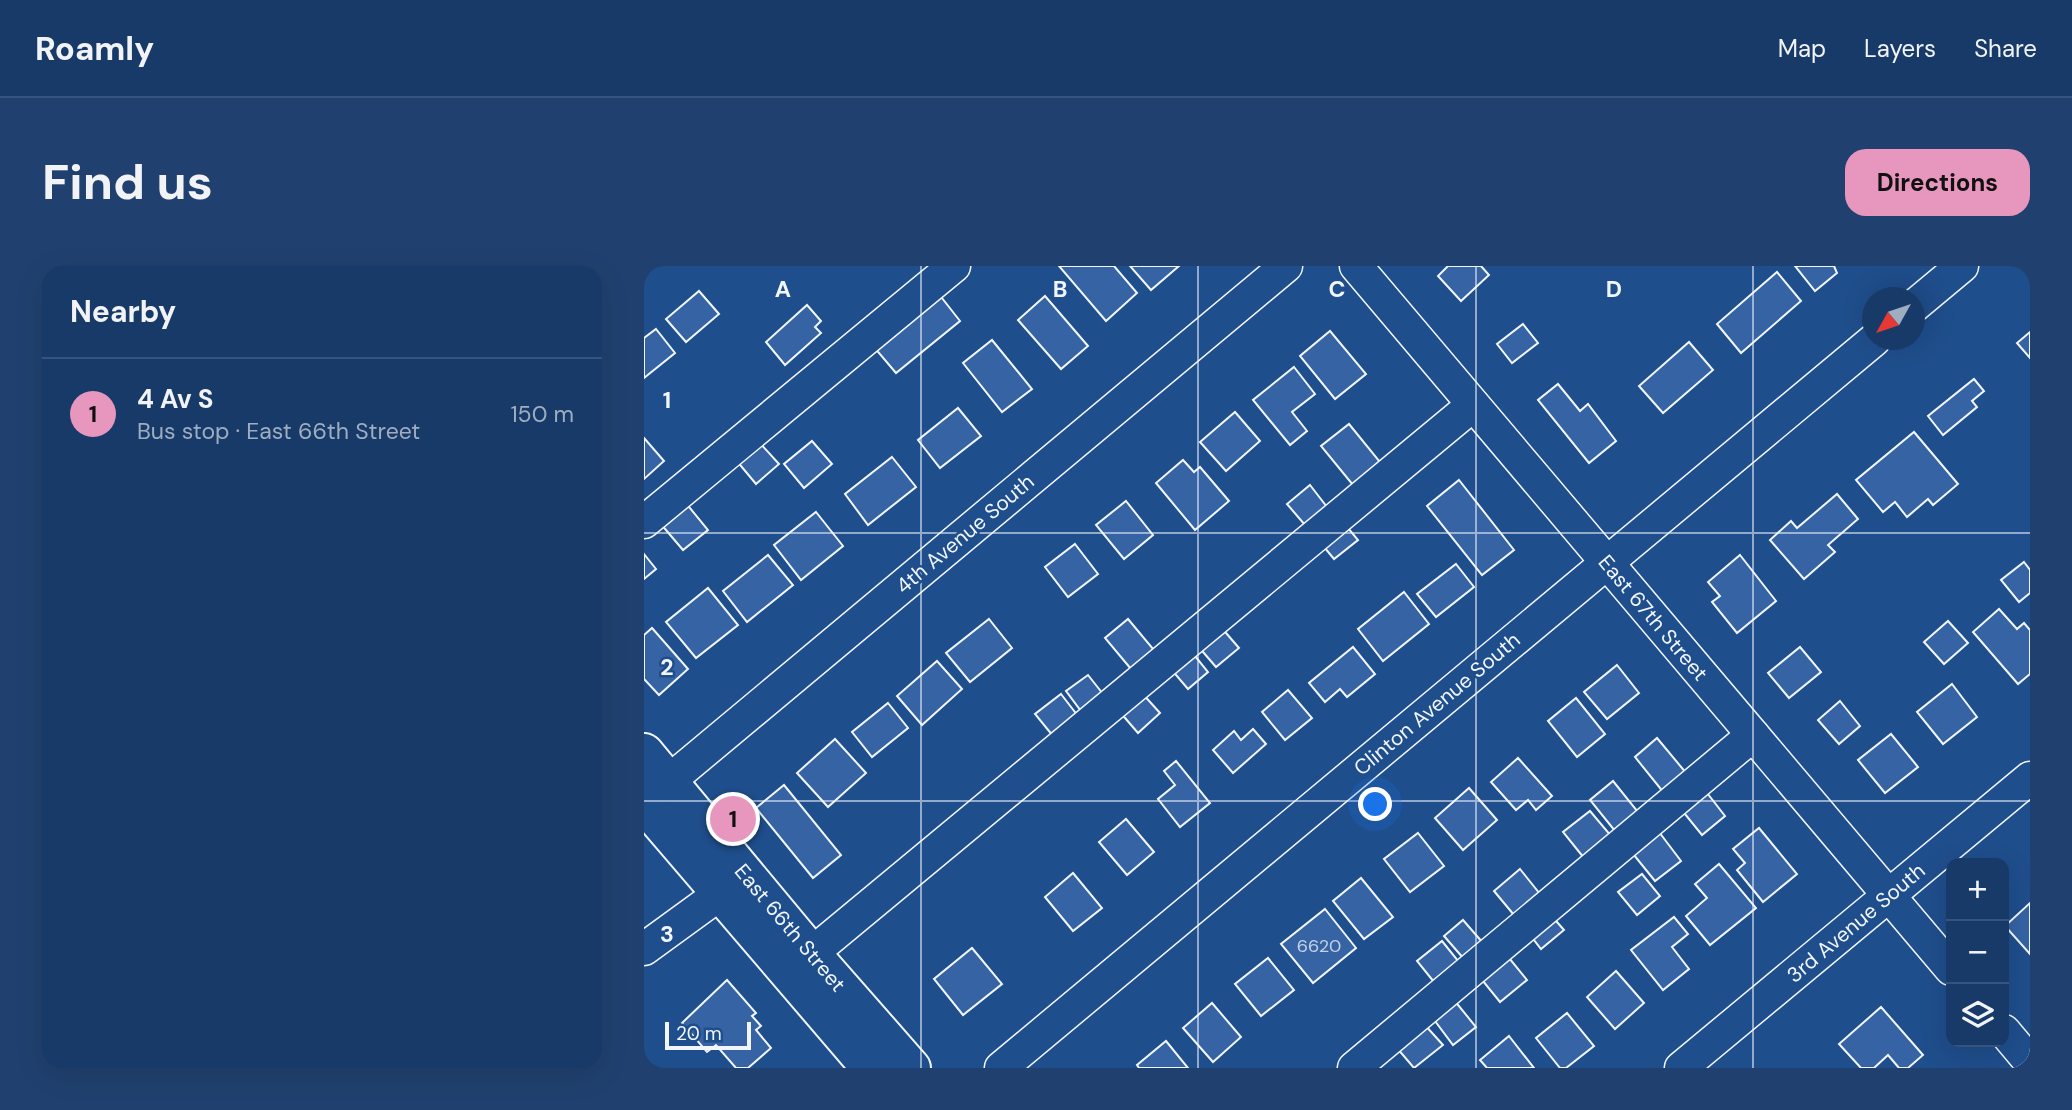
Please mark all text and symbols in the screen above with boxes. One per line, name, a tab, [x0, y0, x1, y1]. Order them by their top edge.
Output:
text: Roamly	[35, 27, 154, 70]
text: Map	[1778, 33, 1826, 64]
text: Layers	[1864, 33, 1936, 64]
text: Share	[1974, 33, 2037, 64]
button: Directions	[1845, 149, 2030, 216]
text: Find us	[42, 150, 213, 214]
text: A	[775, 274, 791, 304]
text: B	[1053, 274, 1067, 304]
text: C	[1329, 274, 1345, 304]
text: D	[1606, 274, 1622, 304]
north arrow	[1862, 287, 1925, 350]
text: Nearby	[70, 292, 176, 331]
text: 4 Av S	[137, 382, 214, 416]
text: 1	[663, 385, 671, 415]
text: 1	[89, 399, 97, 429]
text: 150 m	[510, 399, 574, 429]
text: Bus stop · East 66th Street	[137, 416, 420, 446]
street label: 4th Avenue South	[890, 468, 1040, 600]
street label: East 67th Street	[1592, 549, 1714, 687]
street label: Clinton Avenue South	[1348, 626, 1526, 782]
text: 2	[660, 652, 674, 682]
your location	[1358, 787, 1392, 821]
pin: 1	[710, 793, 756, 845]
street label: 3rd Avenue South	[1781, 857, 1931, 989]
street label: East 66th Street	[728, 858, 852, 998]
map controls	[1946, 858, 2009, 1047]
button: +	[1946, 858, 2009, 921]
text: 3	[660, 919, 674, 949]
button: −	[1946, 921, 2009, 984]
house number: 6620	[1297, 934, 1341, 958]
button: layers	[1946, 984, 2009, 1047]
scale bar	[665, 1019, 751, 1051]
text: 20 m	[676, 1021, 722, 1046]

